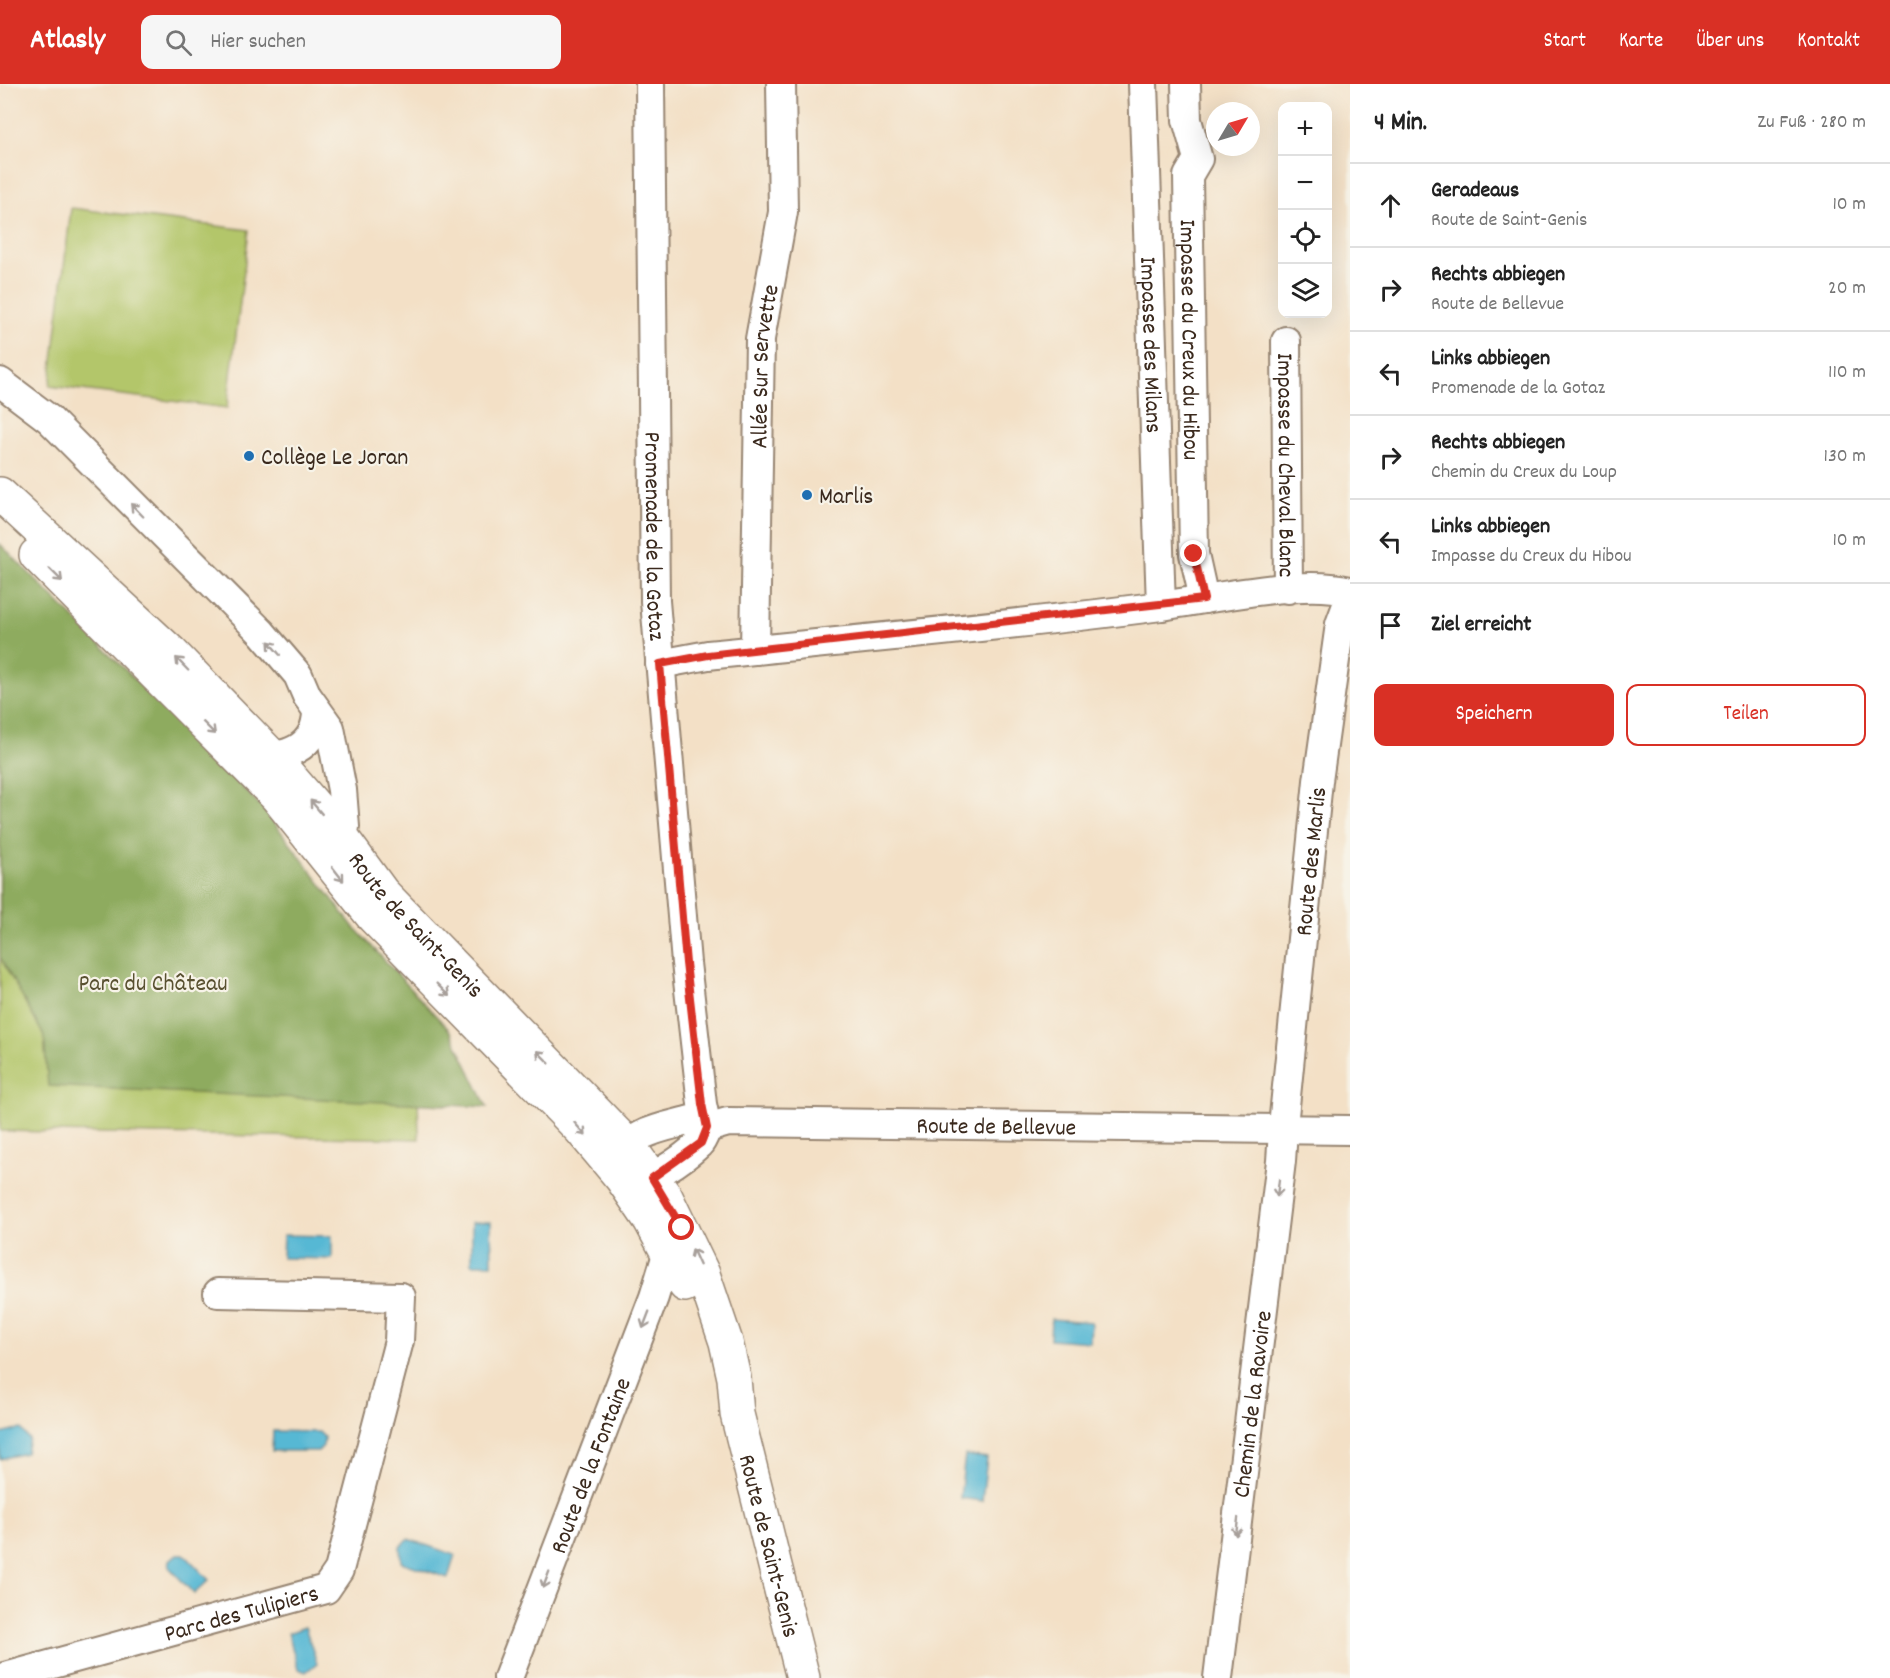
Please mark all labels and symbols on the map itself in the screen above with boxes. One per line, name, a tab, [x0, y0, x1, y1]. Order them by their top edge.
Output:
north arrow	[1206, 102, 1260, 156]
street label: Impasse du Creux du Hibou	[1169, 219, 1207, 461]
street label: Impasse des Milans	[1129, 256, 1169, 434]
street label: Allée Sur Servette	[744, 282, 790, 449]
street label: Impasse du Cheval Blanc	[1266, 353, 1302, 578]
street label: Promenade de la Gotaz	[633, 431, 672, 642]
place label: Collège Le Joran	[261, 442, 408, 476]
marker: Collège Le Joran	[242, 449, 256, 463]
place label: Marlis	[819, 481, 873, 515]
marker: Marlis	[800, 488, 814, 502]
one-way arrow	[130, 502, 144, 517]
route end	[1180, 540, 1206, 566]
one-way arrow	[49, 568, 63, 583]
one-way arrow	[267, 641, 281, 656]
one-way arrow	[175, 657, 190, 672]
one-way arrow	[202, 720, 216, 735]
street label: Route des Marlis	[1288, 785, 1337, 938]
one-way arrow	[309, 799, 322, 815]
street label: Route de Saint-Genis	[338, 846, 490, 1007]
one-way arrow	[332, 865, 344, 881]
park label: Parc du Château	[78, 968, 228, 1002]
one-way arrow	[436, 982, 450, 997]
one-way arrow	[535, 1049, 550, 1064]
street label: Route de Bellevue	[916, 1110, 1076, 1146]
one-way arrow	[573, 1121, 587, 1136]
one-way arrow	[1272, 1177, 1283, 1197]
route start	[668, 1214, 694, 1240]
one-way arrow	[690, 1248, 701, 1267]
street label: Chemin de la Ravoire	[1226, 1309, 1283, 1500]
one-way arrow	[639, 1310, 650, 1328]
street label: Route de la Fontaine	[543, 1373, 642, 1559]
street label: Route de Saint-Genis	[728, 1451, 806, 1642]
one-way arrow	[1231, 1517, 1242, 1537]
one-way arrow	[539, 1570, 550, 1589]
street label: Parc des Tulipiers	[161, 1578, 323, 1653]

